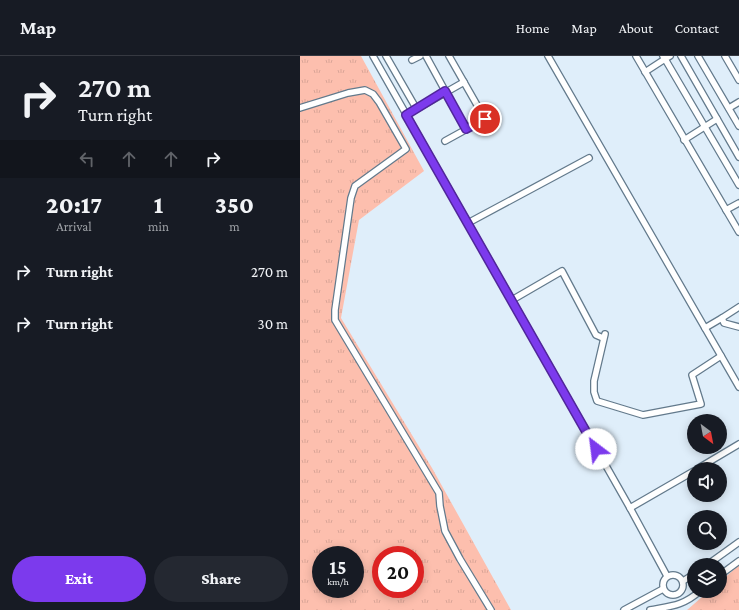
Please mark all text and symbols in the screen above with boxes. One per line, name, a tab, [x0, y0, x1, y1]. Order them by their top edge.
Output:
text: Map	[20, 17, 56, 38]
text: Home	[516, 20, 549, 36]
text: Map	[571, 20, 597, 36]
text: About	[619, 20, 653, 36]
text: Contact	[675, 20, 719, 36]
icon: right	[12, 72, 64, 124]
text: 270 m	[78, 72, 151, 103]
pin	[468, 102, 502, 136]
text: Turn right	[78, 105, 152, 125]
icon: arrive	[474, 108, 496, 130]
icon: left	[76, 148, 98, 170]
icon: ahead	[118, 148, 140, 170]
icon: ahead	[160, 148, 182, 170]
icon: right	[202, 148, 224, 170]
text: 20:17	[46, 191, 102, 218]
text: 1	[154, 191, 163, 218]
text: 350	[215, 191, 254, 218]
text: Arrival	[56, 219, 92, 234]
text: min	[148, 219, 169, 234]
text: m	[229, 219, 240, 234]
icon: right	[12, 261, 34, 283]
text: Turn right	[46, 264, 113, 280]
text: 270 m	[251, 264, 288, 280]
icon: right	[12, 313, 34, 335]
text: Turn right	[46, 316, 113, 332]
text: 30 m	[258, 316, 288, 332]
north arrow	[687, 414, 727, 454]
map controls	[687, 414, 727, 598]
position arrow	[575, 428, 617, 470]
button: sound	[687, 462, 727, 502]
button: search	[687, 510, 727, 550]
speed limit sign: 20	[372, 546, 424, 598]
button: Exit	[12, 556, 146, 602]
button: Share	[154, 556, 288, 602]
text: 15	[329, 556, 347, 578]
button: layers	[687, 558, 727, 598]
text: km/h	[327, 576, 349, 587]

